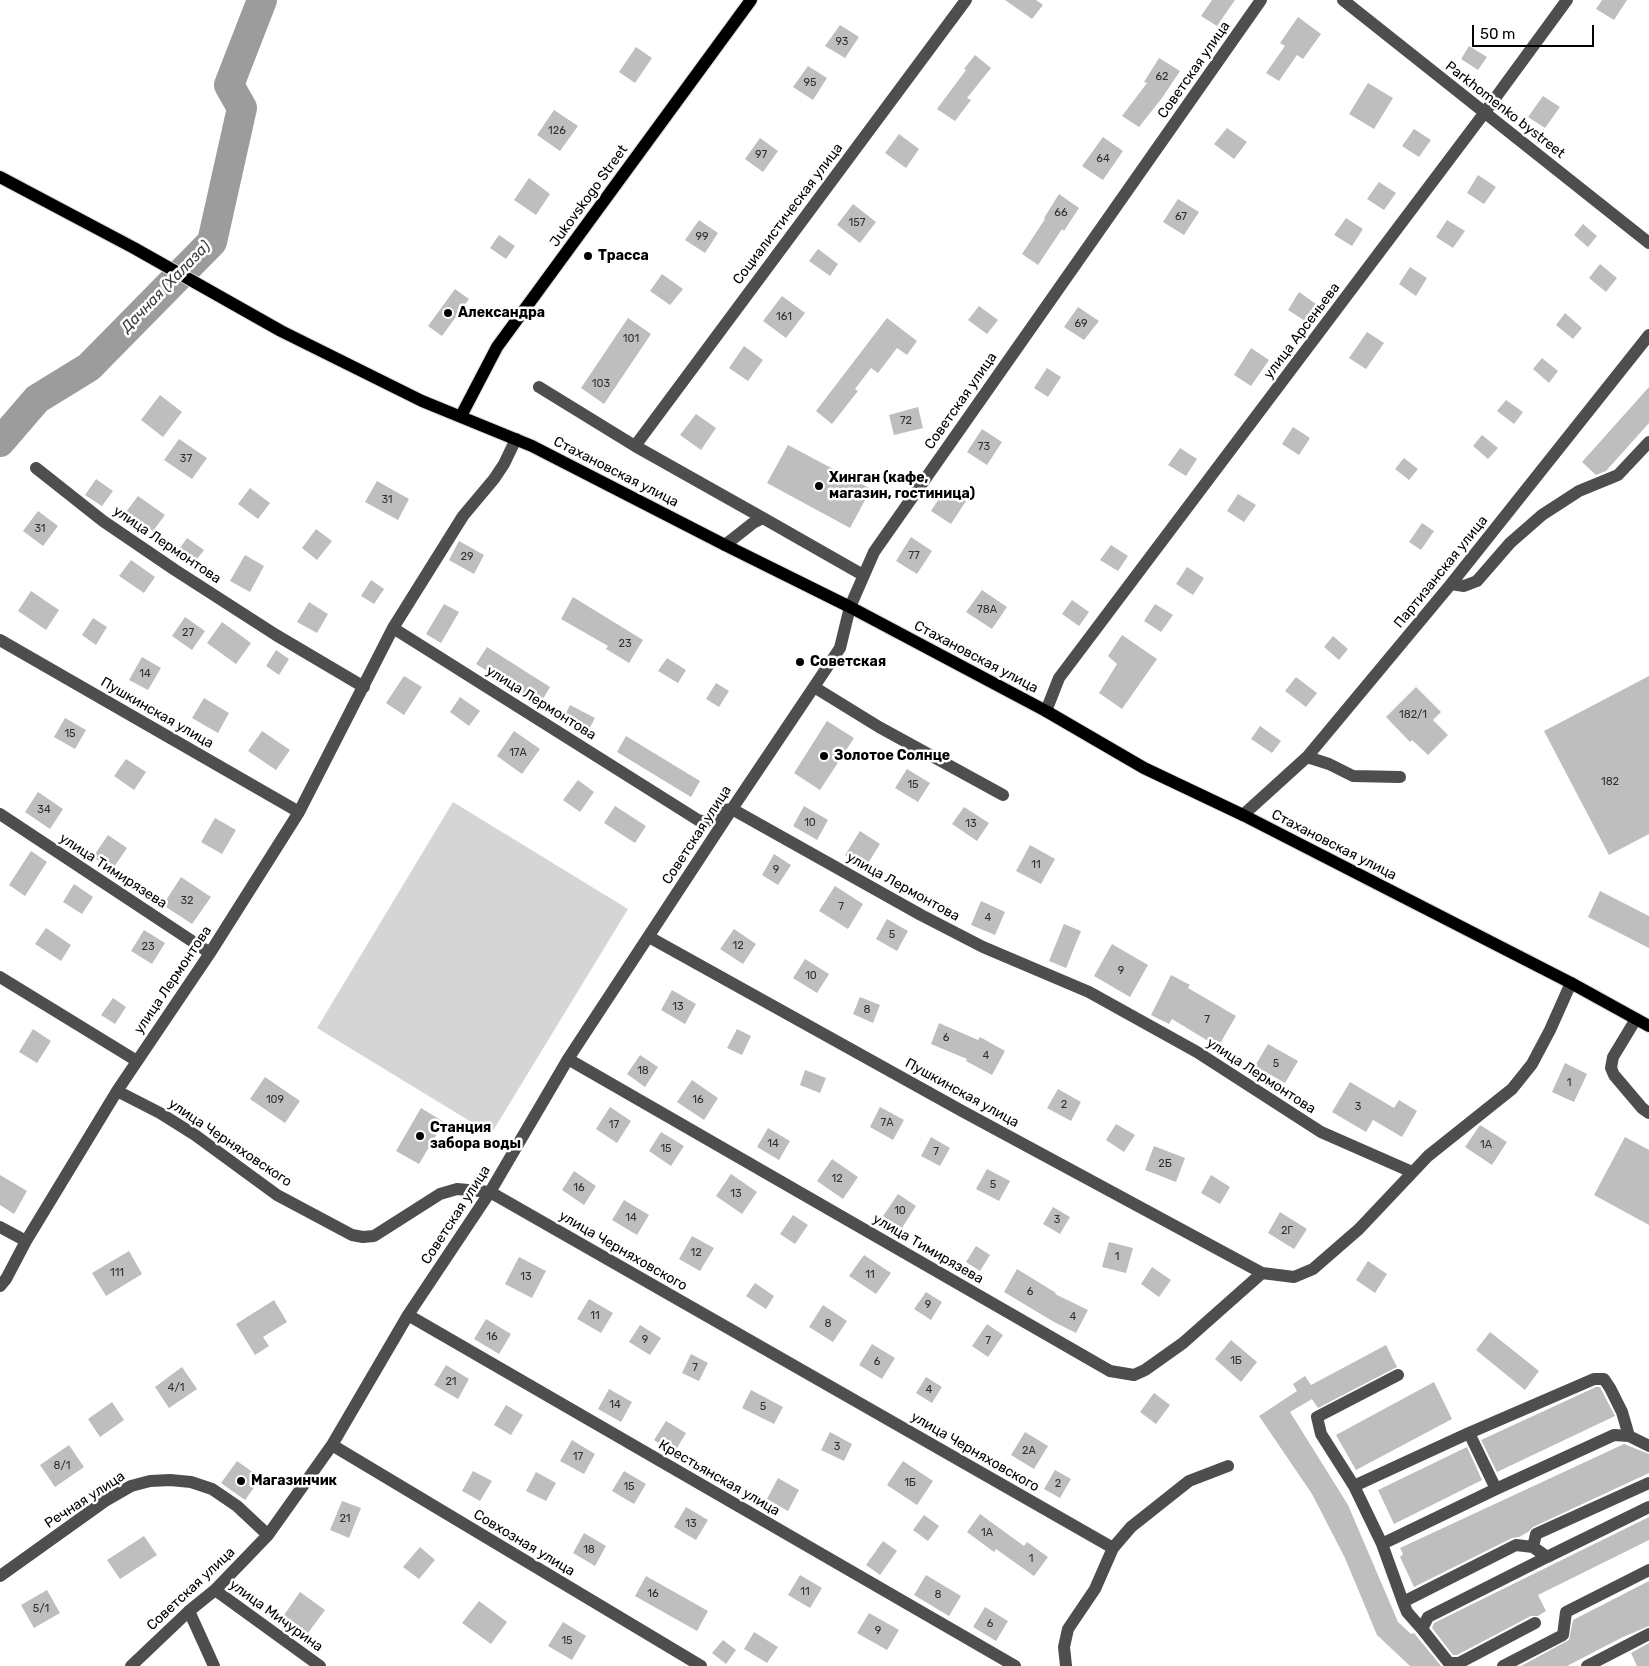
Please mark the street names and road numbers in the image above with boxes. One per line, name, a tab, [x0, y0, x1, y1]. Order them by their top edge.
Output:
street label: Советская улица	[1154, 18, 1234, 122]
street label: Parkhomenko bystreet	[1442, 58, 1568, 162]
street label: Социалистическая улица	[729, 140, 847, 288]
street label: Jukovskogo Street	[546, 142, 632, 250]
street label: улица Арсеньева	[1260, 280, 1344, 382]
street label: Советская улица	[921, 349, 1001, 453]
street label: Стахановская улица	[551, 433, 681, 511]
street label: улица Лермонтова	[110, 503, 224, 587]
street label: Партизанская улица	[1391, 513, 1491, 631]
street label: Стахановская улица	[911, 617, 1041, 697]
street label: улица Лермонтова	[483, 662, 599, 744]
street label: Пушкинская улица	[98, 674, 216, 752]
street label: Советская улица	[659, 782, 735, 888]
street label: Стахановская улица	[1269, 806, 1399, 884]
street label: улица Тимирязева	[56, 830, 170, 912]
street label: улица Лермонтова	[844, 849, 962, 925]
street label: улица Лермонтова	[131, 923, 215, 1037]
street label: улица Лермонтова	[1203, 1034, 1319, 1118]
street label: Пушкинская улица	[902, 1055, 1022, 1131]
street label: улица Черняховского	[165, 1095, 295, 1191]
street label: Советская улица	[418, 1162, 494, 1268]
street label: улица Черняховского	[556, 1207, 690, 1295]
street label: улица Тимирязева	[870, 1210, 986, 1288]
street label: улица Черняховского	[908, 1408, 1042, 1496]
street label: Крестьянская улица	[655, 1436, 783, 1520]
street label: Речная улица	[42, 1468, 128, 1532]
street label: Совхозная улица	[470, 1506, 578, 1580]
street label: Советская улица	[143, 1544, 239, 1634]
street label: улица Мичурина	[226, 1576, 326, 1656]

